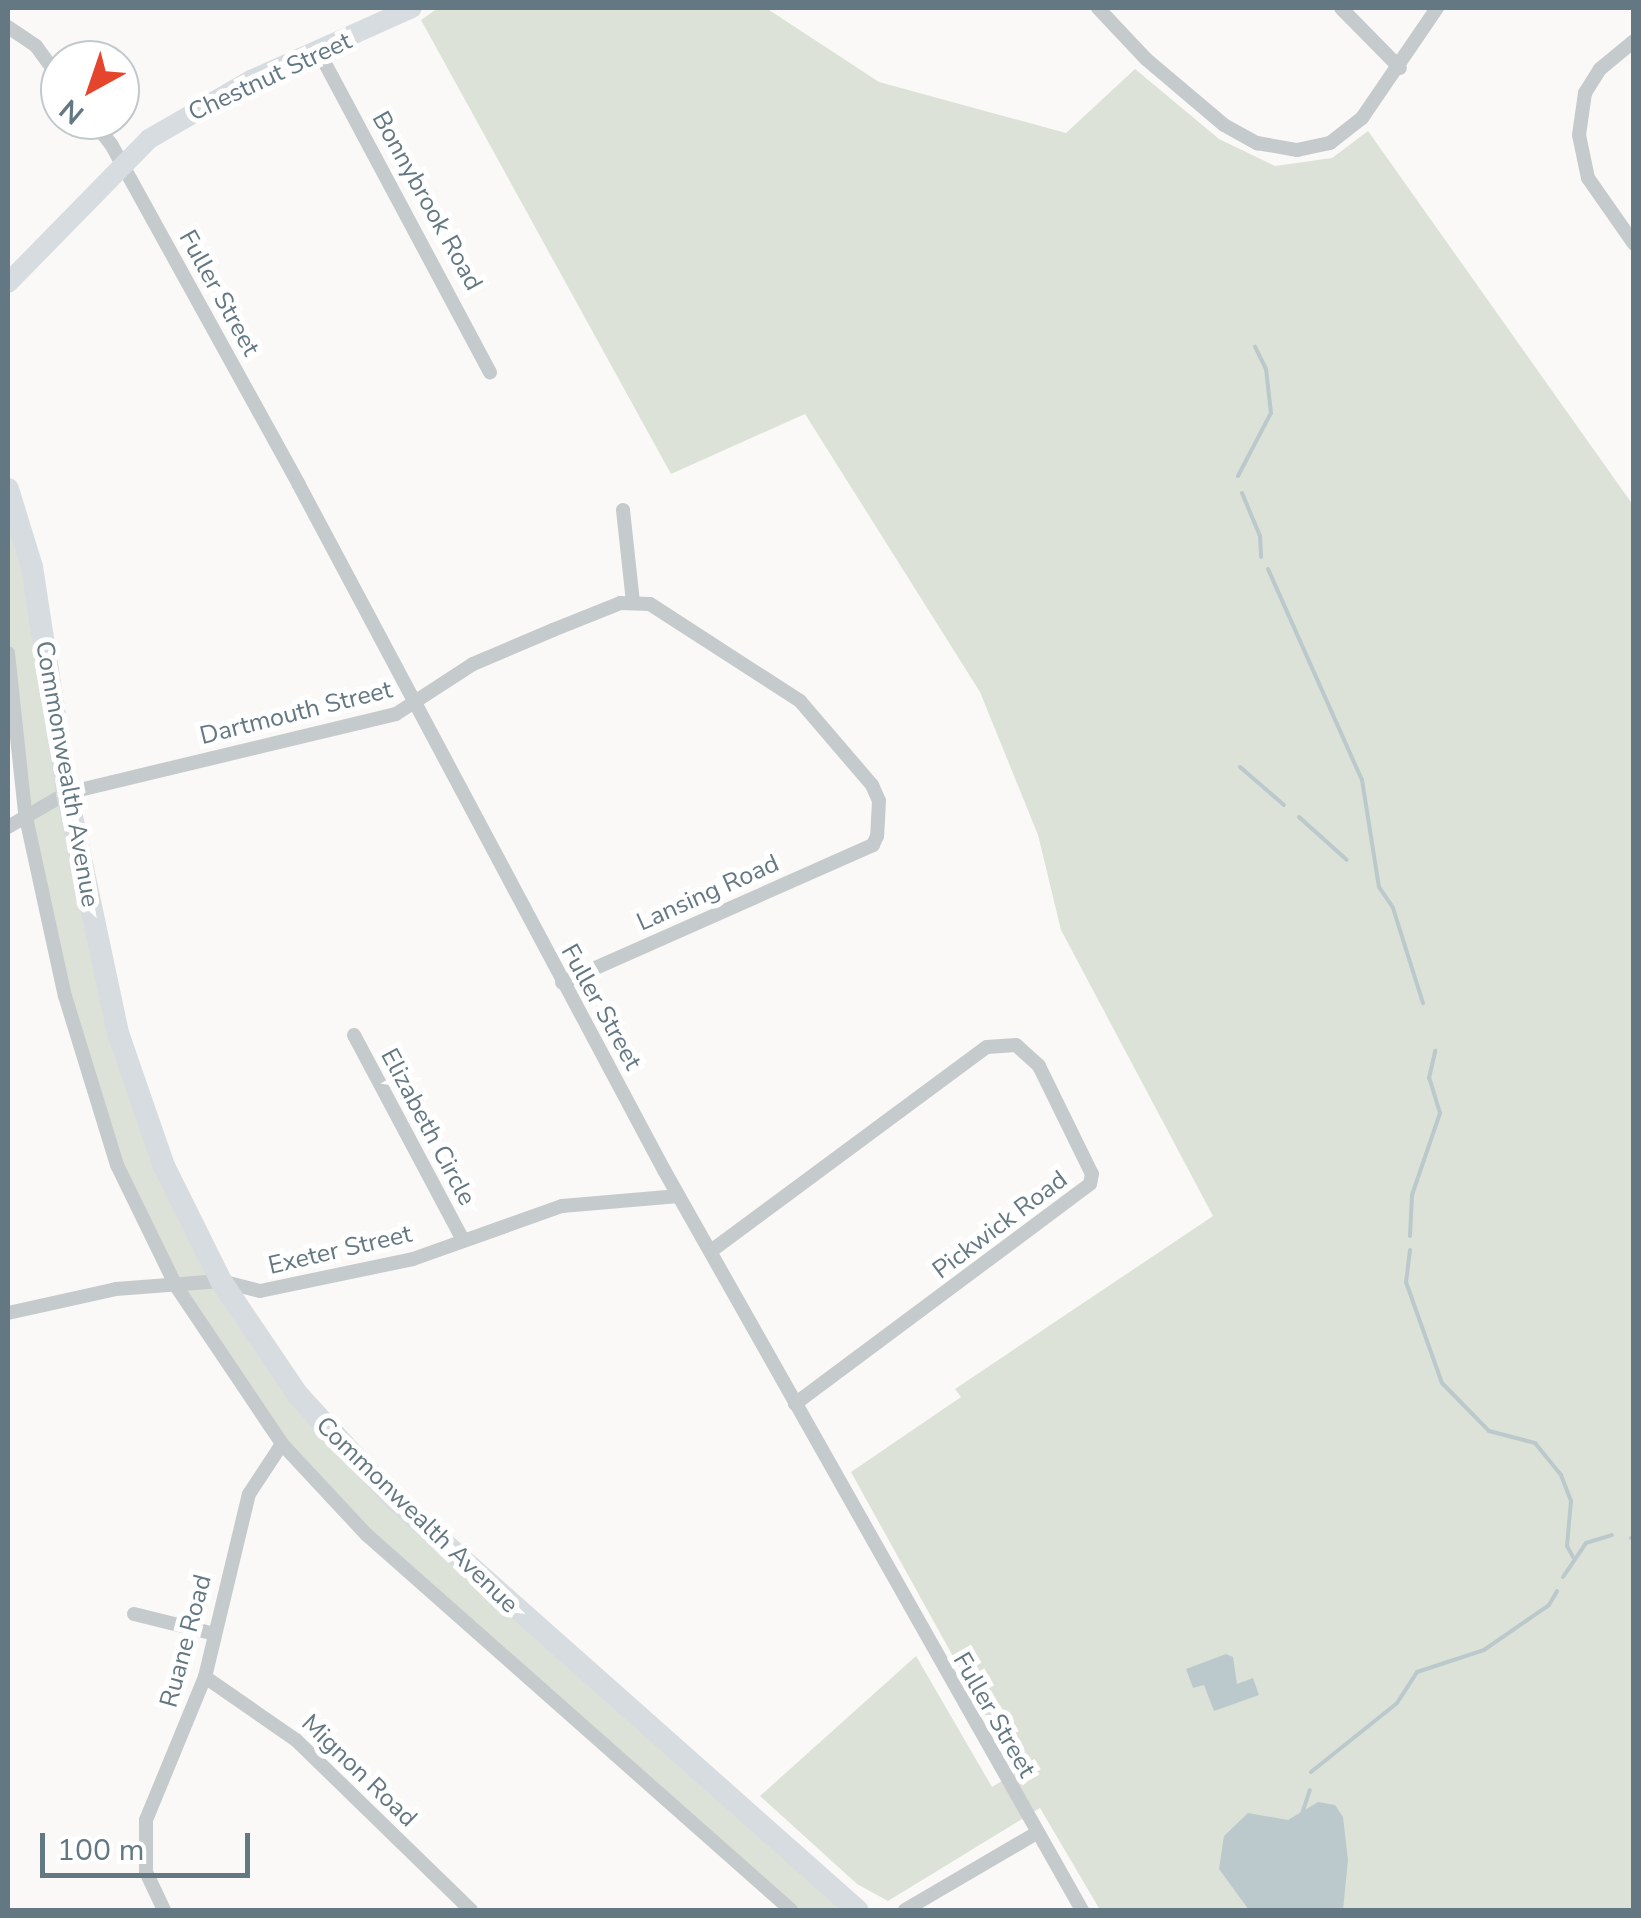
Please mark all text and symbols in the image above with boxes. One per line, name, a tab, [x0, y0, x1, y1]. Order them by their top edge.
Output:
street label: Chestnut Street	[184, 26, 356, 128]
north arrow	[40, 40, 140, 140]
text: N	[52, 90, 92, 133]
street label: Bonnybrook Road	[365, 106, 489, 296]
street label: Fuller Street	[172, 225, 266, 361]
street label: Commonwealth Avenue	[29, 639, 105, 909]
street label: Dartmouth Street	[197, 675, 395, 751]
street label: Lansing Road	[632, 848, 784, 938]
street label: Fuller Street	[554, 939, 648, 1075]
street label: Elizabeth Circle	[374, 1043, 482, 1211]
street label: Pickwick Road	[927, 1165, 1073, 1285]
street label: Exeter Street	[265, 1219, 415, 1281]
street label: Commonwealth Avenue	[310, 1411, 524, 1619]
street label: Ruane Road	[154, 1571, 218, 1711]
street label: Fuller Street	[946, 1647, 1042, 1783]
street label: Mignon Road	[295, 1709, 423, 1833]
scale bar	[45, 1813, 255, 1875]
text: 100 m	[57, 1830, 144, 1871]

